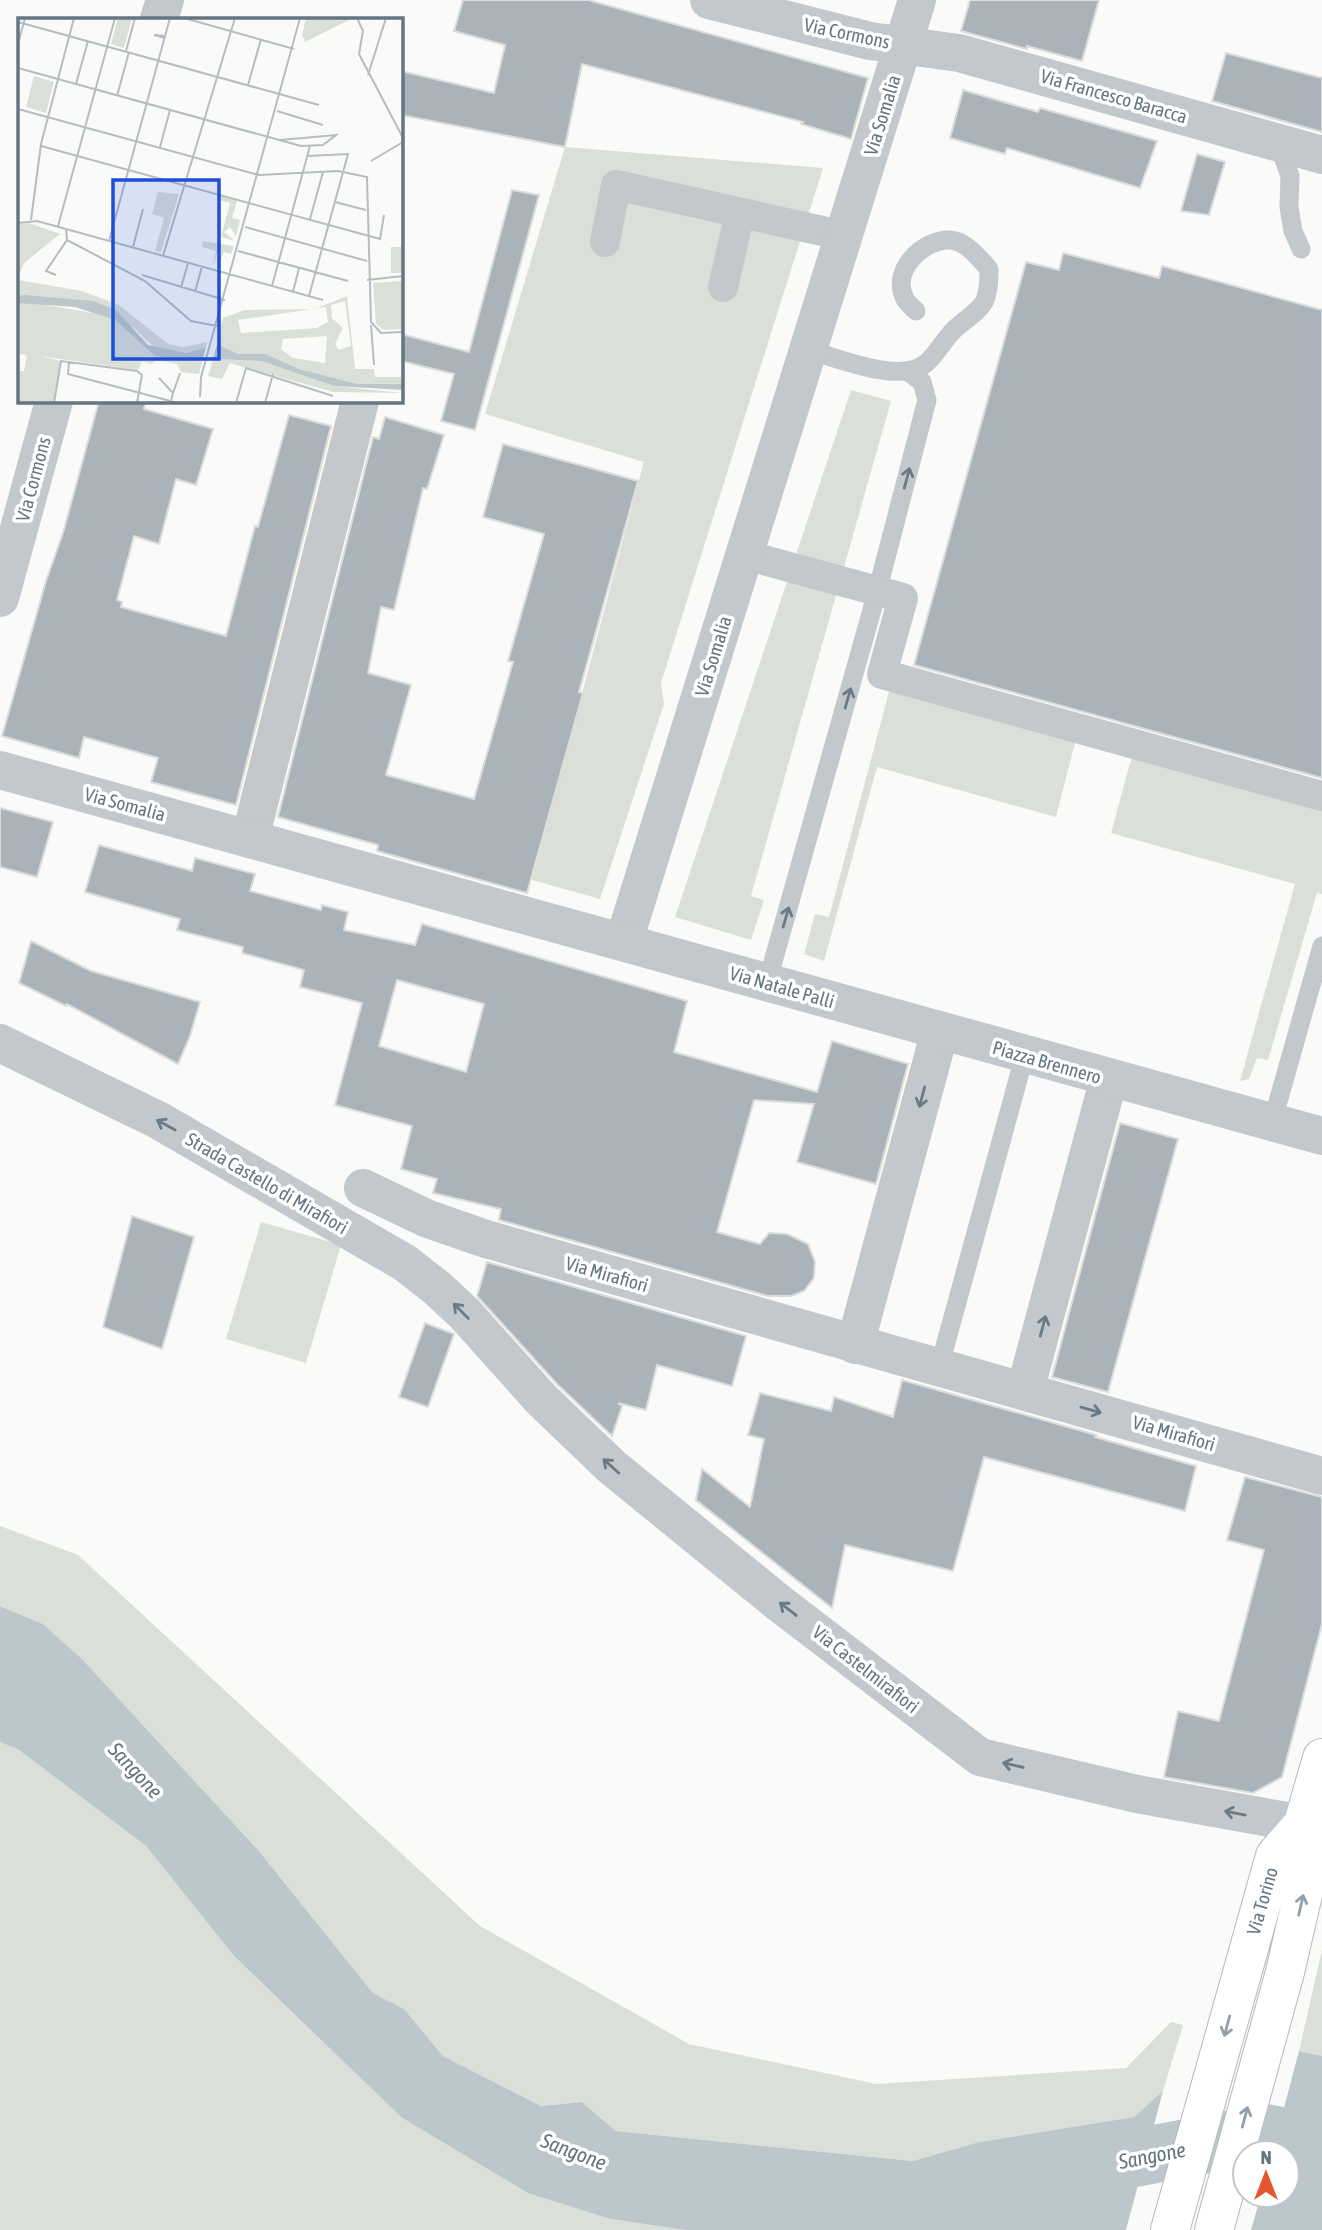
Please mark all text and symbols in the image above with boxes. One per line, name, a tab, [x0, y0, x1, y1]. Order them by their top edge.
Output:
street label: Via Cormons	[802, 13, 892, 53]
inset map	[18, 18, 402, 402]
street label: Via Francesco Baracca	[1038, 65, 1190, 127]
street label: Via Somalia	[859, 72, 905, 158]
street label: Via Cormons	[11, 434, 55, 524]
one-way arrow	[901, 467, 914, 490]
street label: Via Somalia	[690, 613, 736, 699]
one-way arrow	[842, 687, 855, 709]
street label: Via Somalia	[82, 783, 168, 825]
one-way arrow	[780, 906, 793, 929]
street label: Via Natale Palli	[727, 962, 837, 1012]
street label: Piazza Brennero	[990, 1036, 1104, 1088]
one-way arrow	[915, 1085, 928, 1108]
one-way arrow	[156, 1118, 176, 1132]
street label: Strada Castello di Mirafiori	[182, 1128, 352, 1238]
street label: Via Mirafiori	[563, 1252, 651, 1296]
one-way arrow	[453, 1303, 470, 1320]
one-way arrow	[1037, 1315, 1050, 1337]
one-way arrow	[1079, 1404, 1102, 1417]
street label: Via Mirafiori	[1130, 1411, 1218, 1455]
one-way arrow	[602, 1458, 620, 1474]
one-way arrow	[779, 1602, 798, 1617]
street label: Via Castelmirafiori	[808, 1621, 924, 1717]
water label: Sangone	[103, 1736, 168, 1803]
one-way arrow	[1002, 1758, 1025, 1771]
one-way arrow	[1224, 1806, 1247, 1819]
street label: Via Torino	[1242, 1865, 1282, 1937]
one-way arrow	[1294, 1894, 1308, 1917]
one-way arrow	[1219, 2015, 1232, 2037]
one-way arrow	[1240, 2106, 1253, 2128]
water label: Sangone	[537, 2127, 610, 2174]
water label: Sangone	[1115, 2137, 1188, 2173]
north arrow	[1231, 2139, 1301, 2209]
text: N	[1260, 2146, 1272, 2168]

